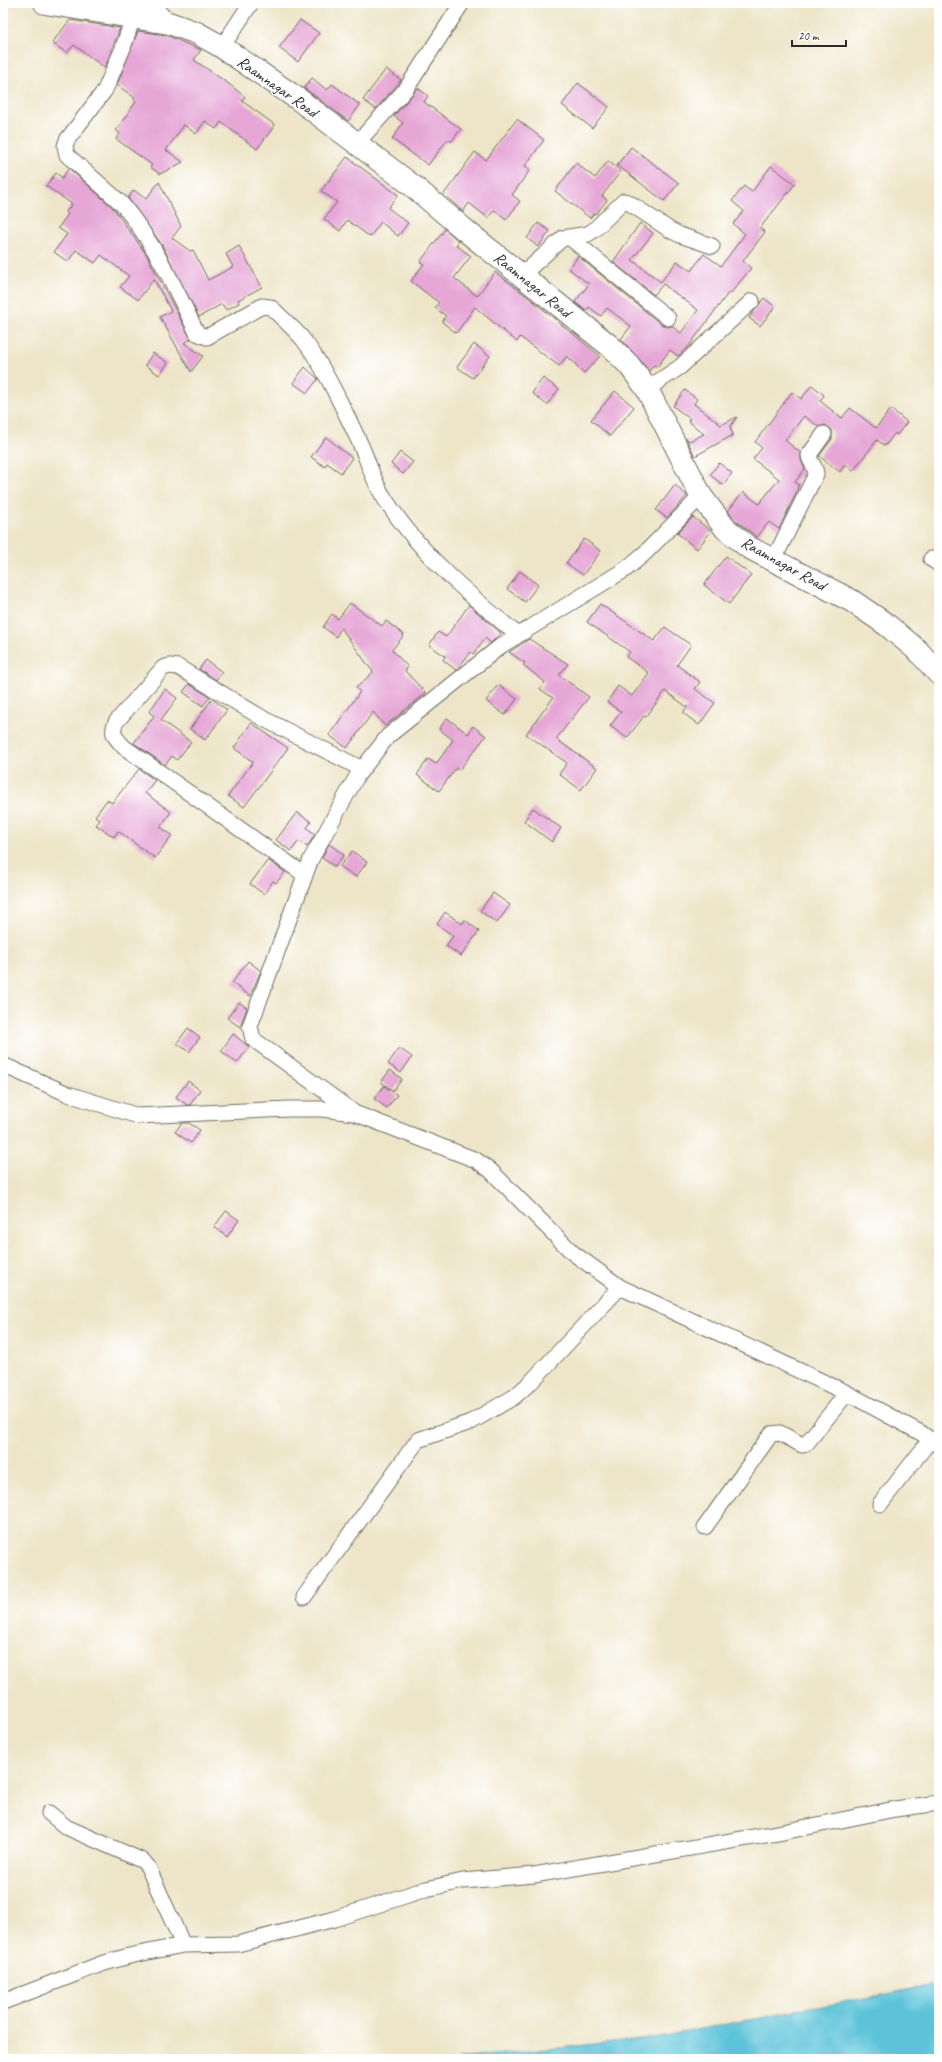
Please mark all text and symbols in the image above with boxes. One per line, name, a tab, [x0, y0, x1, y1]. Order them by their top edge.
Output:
scale bar	[792, 22, 846, 48]
text: 20 m	[798, 28, 820, 44]
street label: Raamnagar Road	[233, 52, 324, 123]
street label: Raamnagar Road	[490, 247, 577, 324]
street label: Raamnagar Road	[738, 532, 832, 597]

